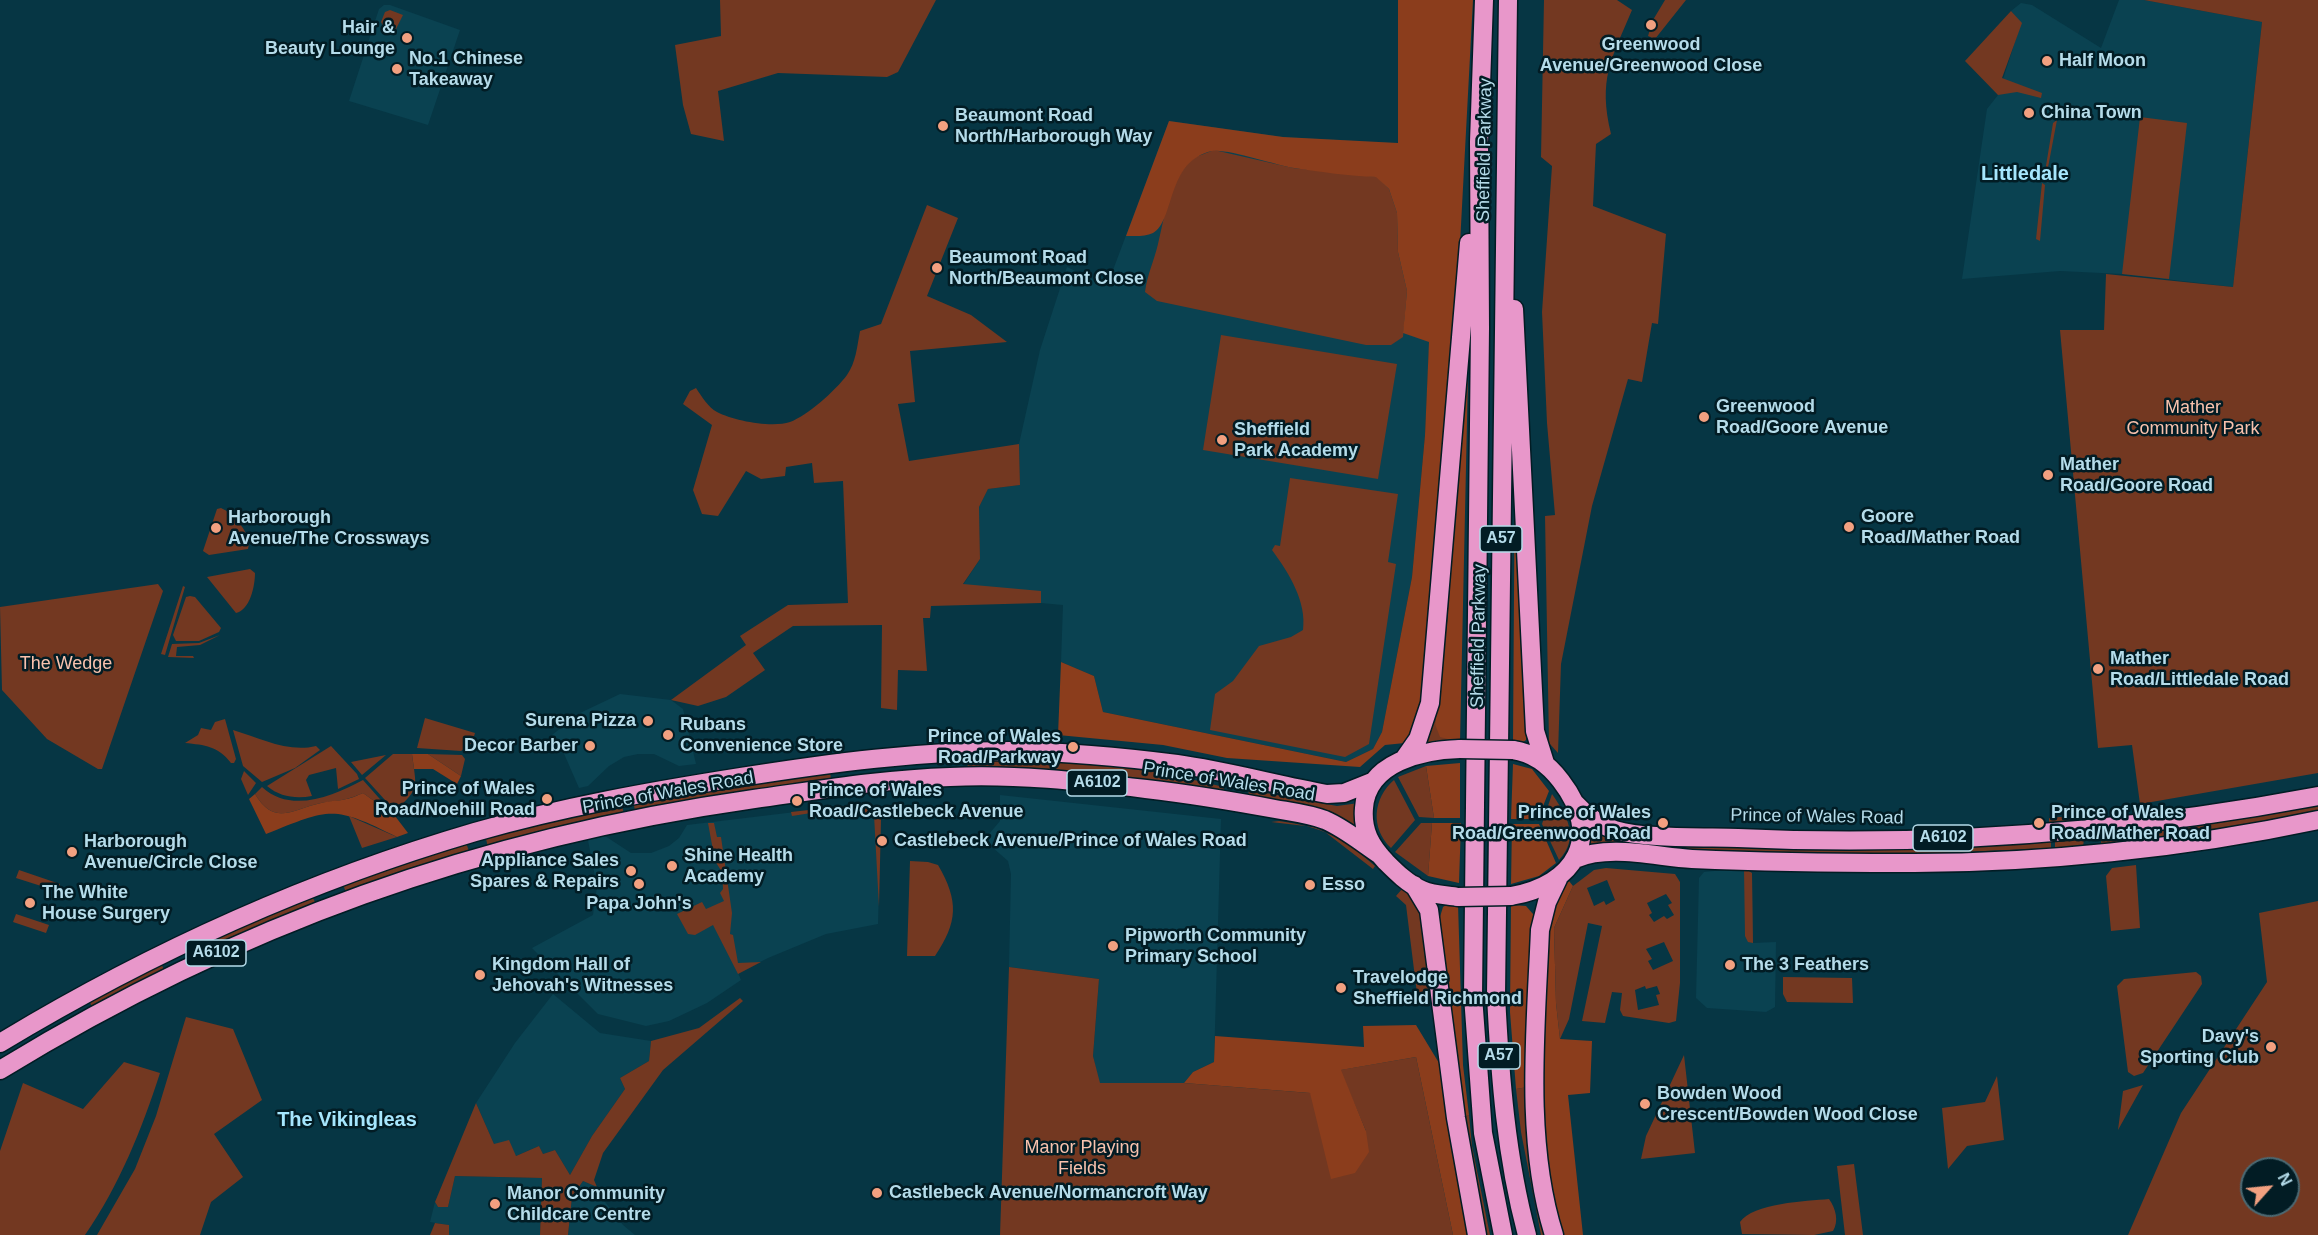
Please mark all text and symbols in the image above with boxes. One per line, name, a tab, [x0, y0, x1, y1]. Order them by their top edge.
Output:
place label: Hair & Beauty Lounge	[265, 17, 395, 60]
marker: Greenwood Avenue/Greenwood Close	[1644, 18, 1658, 32]
marker: Hair & Beauty Lounge	[400, 31, 414, 45]
place label: Greenwood Avenue/Greenwood Close	[1540, 34, 1762, 76]
place label: No.1 Chinese Takeaway	[409, 48, 523, 90]
place label: Half Moon	[2059, 50, 2146, 72]
marker: Half Moon	[2040, 54, 2054, 68]
marker: No.1 Chinese Takeaway	[390, 62, 404, 76]
street label: Sheffield Parkway	[1473, 78, 1497, 222]
place label: China Town	[2041, 102, 2142, 124]
place label: Beaumont Road North/Harborough Way	[955, 105, 1152, 148]
marker: China Town	[2022, 106, 2036, 120]
marker: Beaumont Road North/Harborough Way	[936, 119, 950, 133]
district label: Littledale	[1981, 162, 2069, 186]
place label: Beaumont Road North/Beaumont Close	[949, 247, 1144, 290]
marker: Beaumont Road North/Beaumont Close	[930, 261, 944, 275]
place label: Greenwood Road/Goore Avenue	[1716, 396, 1888, 438]
park label: Mather Community Park	[2126, 397, 2260, 440]
marker: Greenwood Road/Goore Avenue	[1697, 410, 1711, 424]
place label: Sheffield Park Academy	[1234, 419, 1358, 462]
marker: Sheffield Park Academy	[1215, 433, 1229, 447]
place label: Mather Road/Goore Road	[2060, 454, 2213, 496]
marker: Mather Road/Goore Road	[2041, 468, 2055, 482]
place label: Goore Road/Mather Road	[1861, 506, 2020, 548]
place label: Harborough Avenue/The Crossways	[228, 507, 429, 550]
marker: Goore Road/Mather Road	[1842, 520, 1856, 534]
marker: Harborough Avenue/The Crossways	[209, 521, 223, 535]
road number: A57	[1480, 526, 1522, 552]
street label: Sheffield Parkway	[1467, 564, 1491, 708]
place label: Mather Road/Littledale Road	[2110, 648, 2289, 690]
park label: The Wedge	[20, 653, 112, 675]
marker: Mather Road/Littledale Road	[2091, 662, 2105, 676]
place label: Surena Pizza	[525, 710, 636, 732]
marker: Surena Pizza	[641, 714, 655, 728]
place label: Rubans Convenience Store	[680, 714, 843, 756]
place label: Prince of Wales Road/Parkway	[928, 726, 1061, 768]
marker: Rubans Convenience Store	[661, 728, 675, 742]
place label: Decor Barber	[464, 735, 578, 757]
marker: Decor Barber	[583, 739, 597, 753]
marker: Prince of Wales Road/Parkway	[1066, 740, 1080, 754]
street label: Prince of Wales Road	[1142, 758, 1316, 806]
street label: Prince of Wales Road	[581, 767, 755, 819]
road number: A6102	[1067, 770, 1127, 796]
place label: Prince of Wales Road/Noehill Road	[375, 778, 535, 820]
place label: Prince of Wales Road/Castlebeck Avenue	[809, 780, 1023, 822]
marker: Prince of Wales Road/Noehill Road	[540, 792, 554, 806]
marker: Prince of Wales Road/Castlebeck Avenue	[790, 794, 804, 808]
place label: Prince of Wales Road/Greenwood Road	[1452, 802, 1651, 844]
place label: Prince of Wales Road/Mather Road	[2051, 802, 2210, 844]
street label: Prince of Wales Road	[1730, 805, 1904, 829]
marker: Prince of Wales Road/Greenwood Road	[1656, 816, 1670, 830]
marker: Prince of Wales Road/Mather Road	[2032, 816, 2046, 830]
road number: A6102	[1913, 825, 1973, 851]
place label: Castlebeck Avenue/Prince of Wales Road	[894, 830, 1247, 852]
place label: Harborough Avenue/Circle Close	[84, 831, 257, 874]
marker: Castlebeck Avenue/Prince of Wales Road	[875, 834, 889, 848]
marker: Harborough Avenue/Circle Close	[65, 845, 79, 859]
place label: Shine Health Academy	[684, 845, 793, 888]
place label: Appliance Sales Spares & Repairs	[470, 850, 619, 892]
marker: Shine Health Academy	[665, 859, 679, 873]
marker: Appliance Sales Spares & Repairs	[624, 864, 638, 878]
place label: Esso	[1322, 874, 1365, 896]
marker: Papa John's	[632, 877, 646, 891]
marker: Esso	[1303, 878, 1317, 892]
place label: The White House Surgery	[42, 882, 170, 924]
place label: Papa John's	[586, 893, 692, 915]
marker: The White House Surgery	[23, 896, 37, 910]
place label: Pipworth Community Primary School	[1125, 925, 1306, 968]
marker: Pipworth Community Primary School	[1106, 939, 1120, 953]
road number: A6102	[186, 940, 246, 966]
place label: Kingdom Hall of Jehovah's Witnesses	[492, 954, 673, 996]
place label: The 3 Feathers	[1742, 954, 1869, 976]
marker: The 3 Feathers	[1723, 958, 1737, 972]
place label: Travelodge Sheffield Richmond	[1353, 967, 1522, 1010]
marker: Kingdom Hall of Jehovah's Witnesses	[473, 968, 487, 982]
marker: Travelodge Sheffield Richmond	[1334, 981, 1348, 995]
place label: Davy's Sporting Club	[2140, 1026, 2259, 1068]
marker: Davy's Sporting Club	[2264, 1040, 2278, 1054]
road number: A57	[1478, 1043, 1520, 1069]
place label: Bowden Wood Crescent/Bowden Wood Close	[1657, 1083, 1918, 1126]
marker: Bowden Wood Crescent/Bowden Wood Close	[1638, 1097, 1652, 1111]
district label: The Vikingleas	[277, 1108, 417, 1132]
park label: Manor Playing Fields	[1024, 1137, 1140, 1180]
north arrow	[2240, 1157, 2300, 1217]
text: N	[2275, 1170, 2295, 1189]
place label: Castlebeck Avenue/Normancroft Way	[889, 1182, 1208, 1204]
place label: Manor Community Childcare Centre	[507, 1183, 665, 1226]
marker: Castlebeck Avenue/Normancroft Way	[870, 1186, 884, 1200]
marker: Manor Community Childcare Centre	[488, 1197, 502, 1211]

